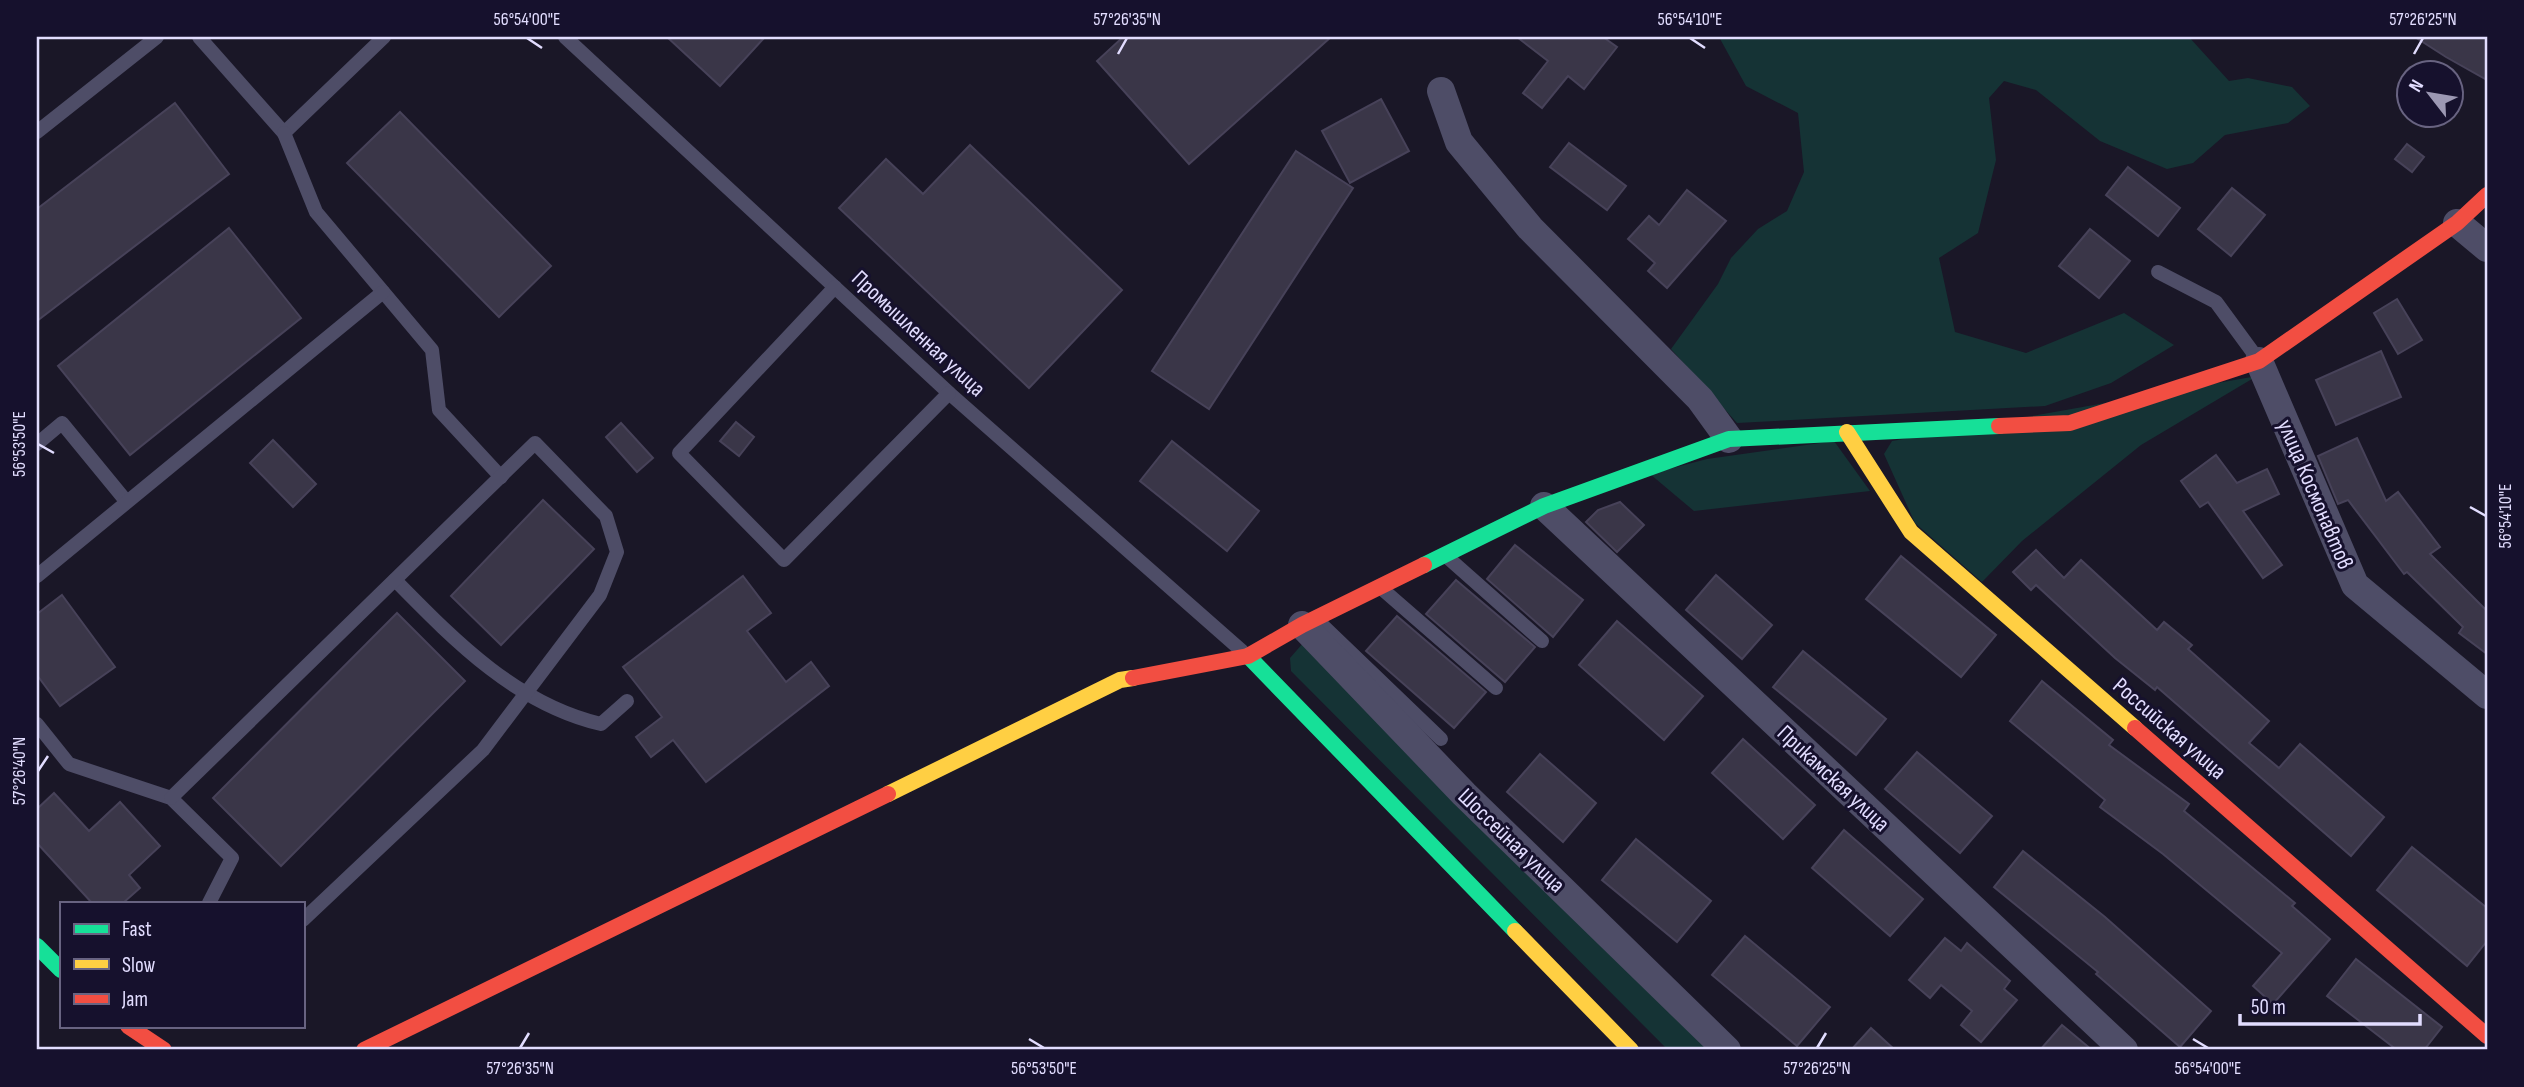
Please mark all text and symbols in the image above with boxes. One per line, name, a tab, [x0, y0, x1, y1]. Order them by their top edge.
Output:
text: 56°54'00"E	[494, 9, 560, 30]
text: 57°26'35"N	[1093, 9, 1161, 30]
text: 56°54'10"E	[1657, 9, 1723, 30]
text: 57°26'25"N	[2389, 9, 2457, 30]
north arrow	[2394, 60, 2464, 130]
text: N	[2404, 76, 2429, 96]
street label: Промышленная улица	[846, 265, 991, 403]
text: 56°53'50"E	[9, 411, 30, 477]
street label: улица Космонавтов	[2271, 415, 2359, 574]
text: 56°54'10"E	[2495, 483, 2516, 549]
street label: Российская улица	[2107, 672, 2232, 786]
street label: Прикамская улица	[1771, 720, 1895, 838]
text: 57°26'40"N	[9, 737, 30, 805]
street label: Шоссейная улица	[1452, 783, 1571, 899]
legend	[60, 902, 304, 1028]
text: Fast	[122, 917, 152, 942]
text: Slow	[122, 953, 156, 978]
scale bar	[2240, 982, 2421, 1026]
text: Jam	[121, 987, 148, 1012]
text: 50 m	[2251, 995, 2286, 1020]
text: 57°26'35"N	[486, 1058, 554, 1079]
text: 56°53'50"E	[1011, 1058, 1077, 1079]
text: 57°26'25"N	[1783, 1058, 1851, 1079]
text: 56°54'00"E	[2175, 1058, 2241, 1079]

